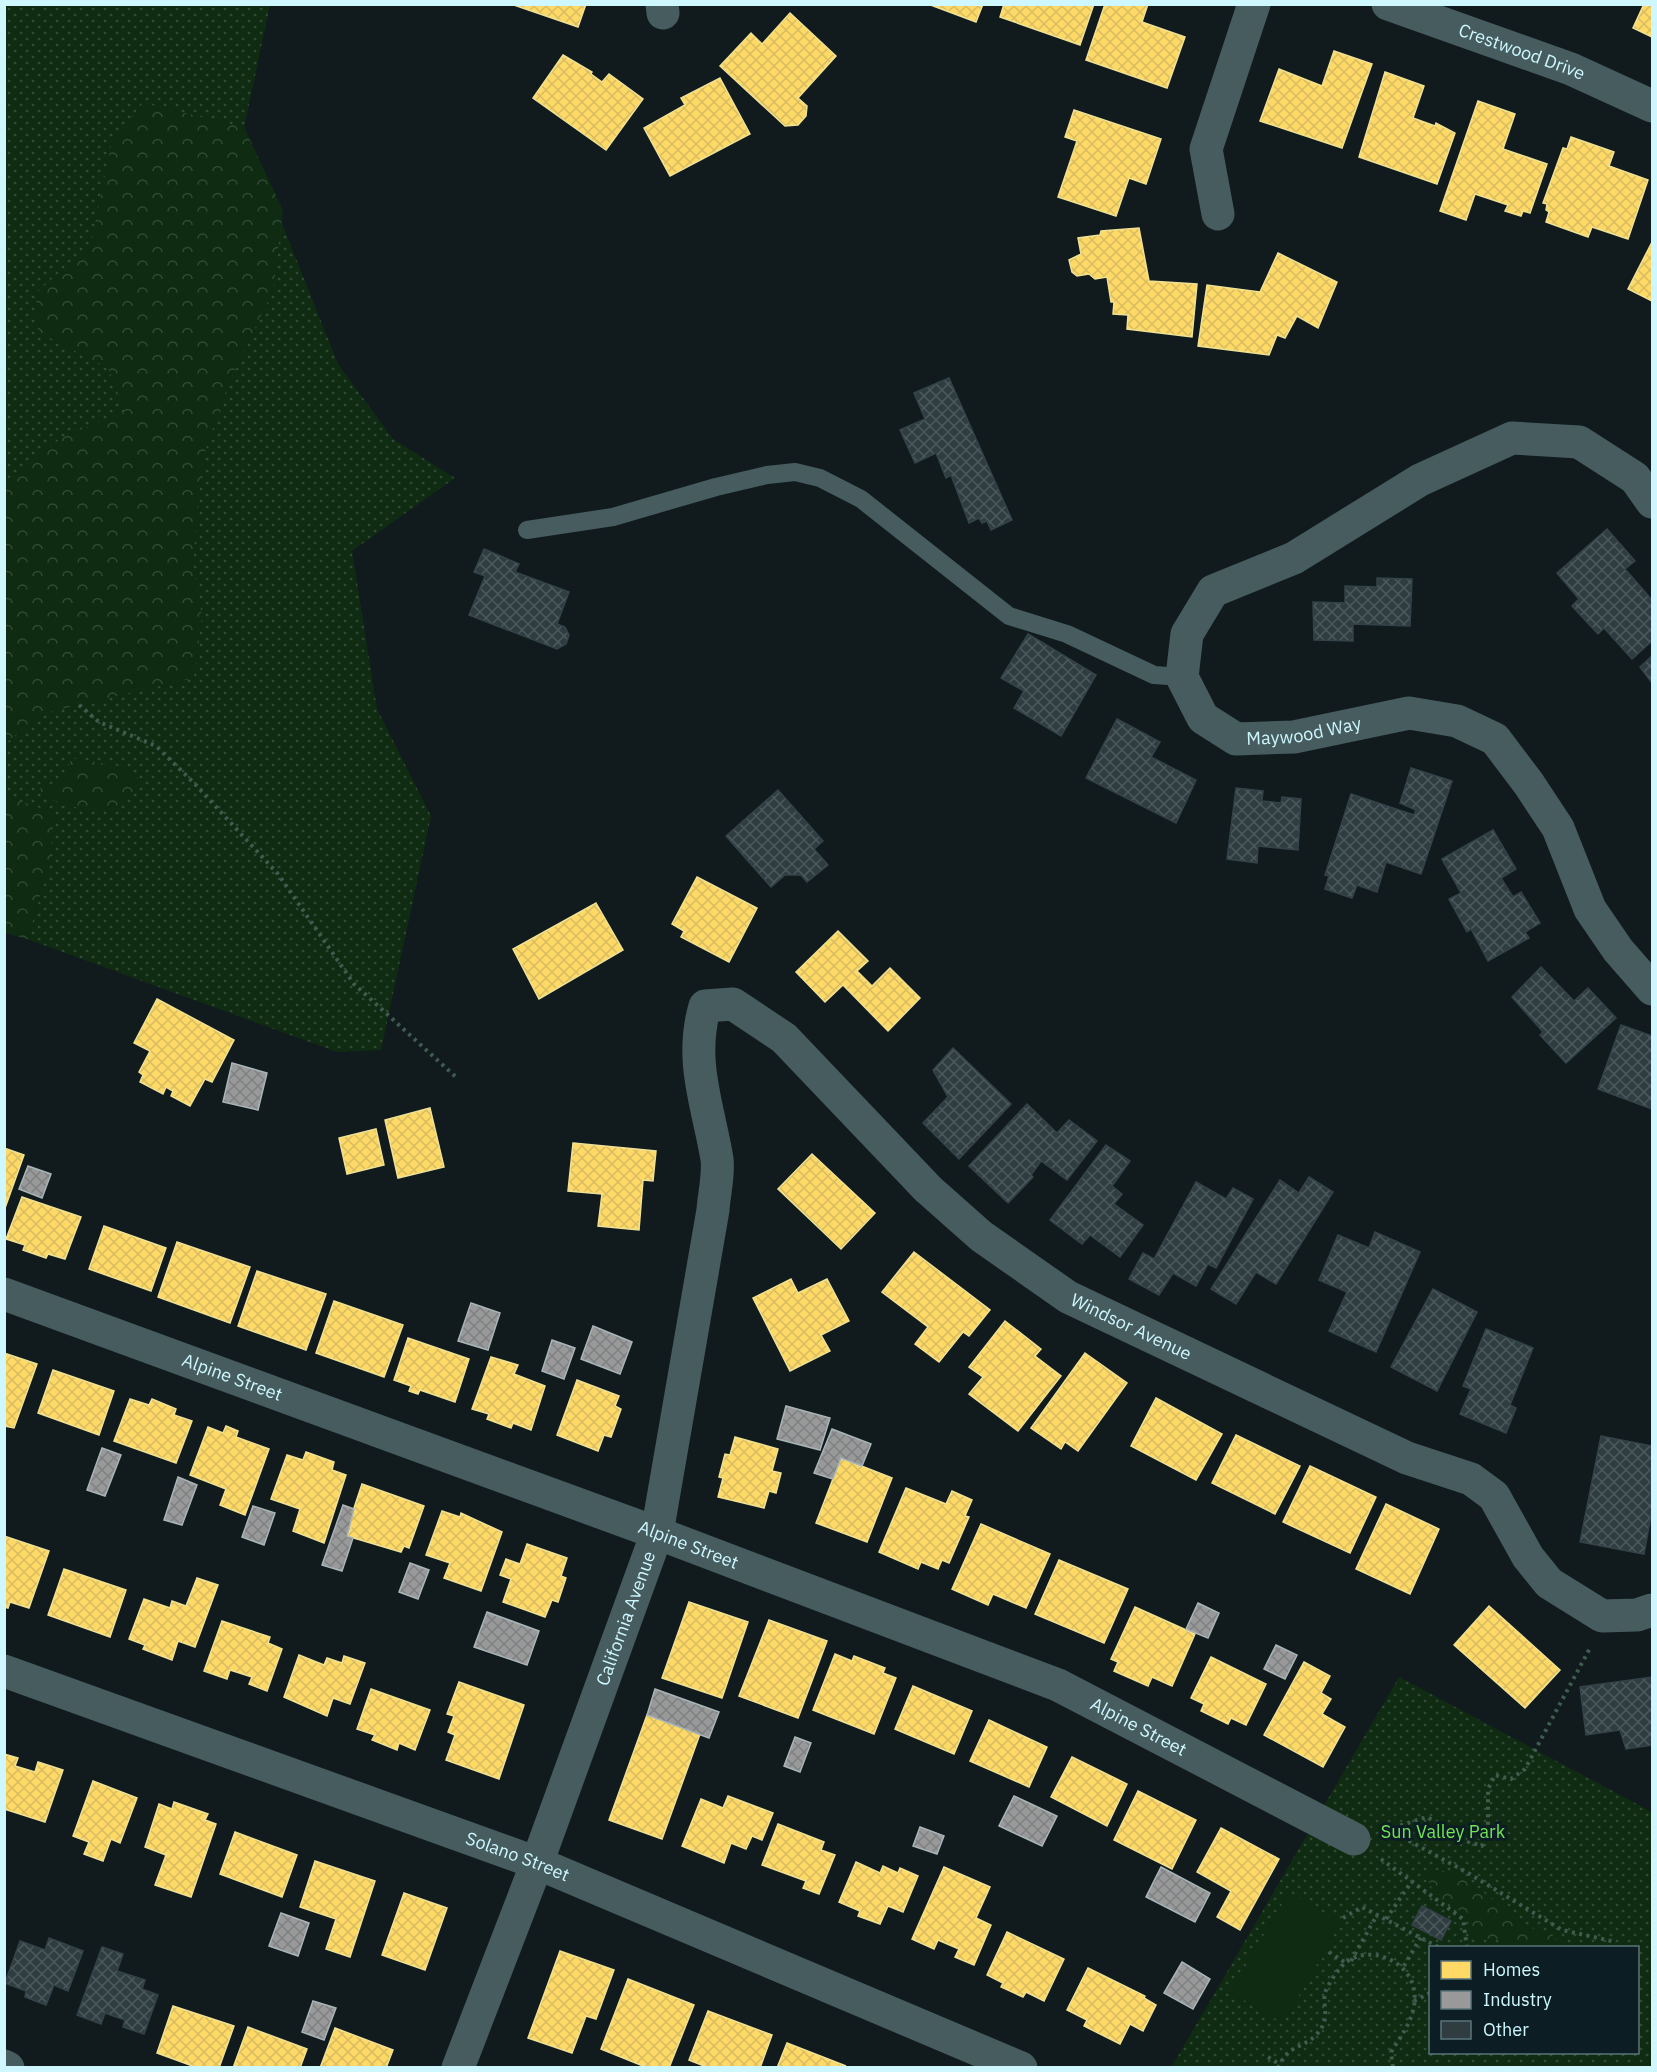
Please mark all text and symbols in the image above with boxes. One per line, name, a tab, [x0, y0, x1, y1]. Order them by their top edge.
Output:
street label: Crestwood Drive	[1455, 18, 1589, 85]
street label: Maywood Way	[1246, 711, 1363, 750]
street label: Windsor Avenue	[1067, 1288, 1195, 1365]
street label: Alpine Street	[179, 1348, 286, 1406]
street label: Alpine Street	[635, 1515, 742, 1574]
street label: California Avenue	[591, 1548, 661, 1689]
street label: Alpine Street	[1087, 1692, 1191, 1761]
park label: Sun Valley Park	[1381, 1820, 1506, 1843]
street label: Solano Street	[463, 1826, 573, 1886]
legend	[1429, 1946, 1639, 2054]
text: Homes	[1483, 1958, 1540, 1981]
text: Industry	[1483, 1988, 1552, 2011]
text: Other	[1483, 2018, 1529, 2041]

